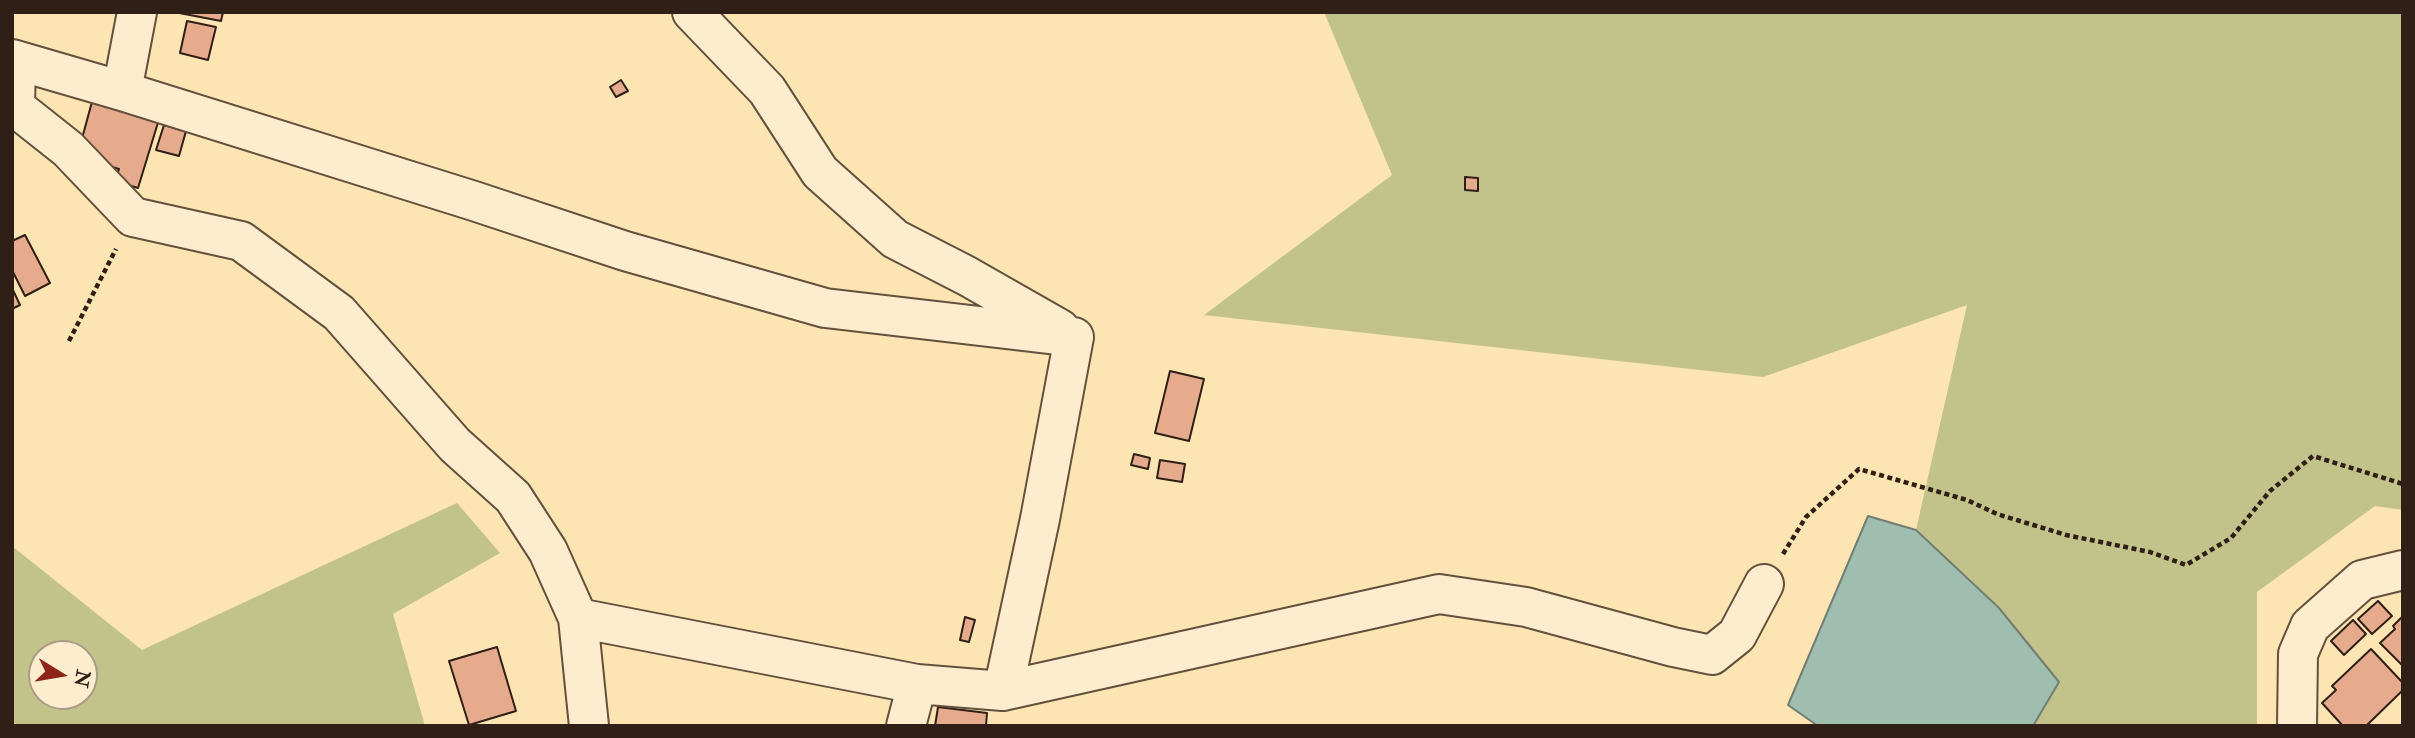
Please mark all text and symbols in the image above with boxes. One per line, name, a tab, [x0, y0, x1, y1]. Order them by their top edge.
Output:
north arrow	[28, 640, 98, 710]
text: N	[68, 668, 95, 689]

